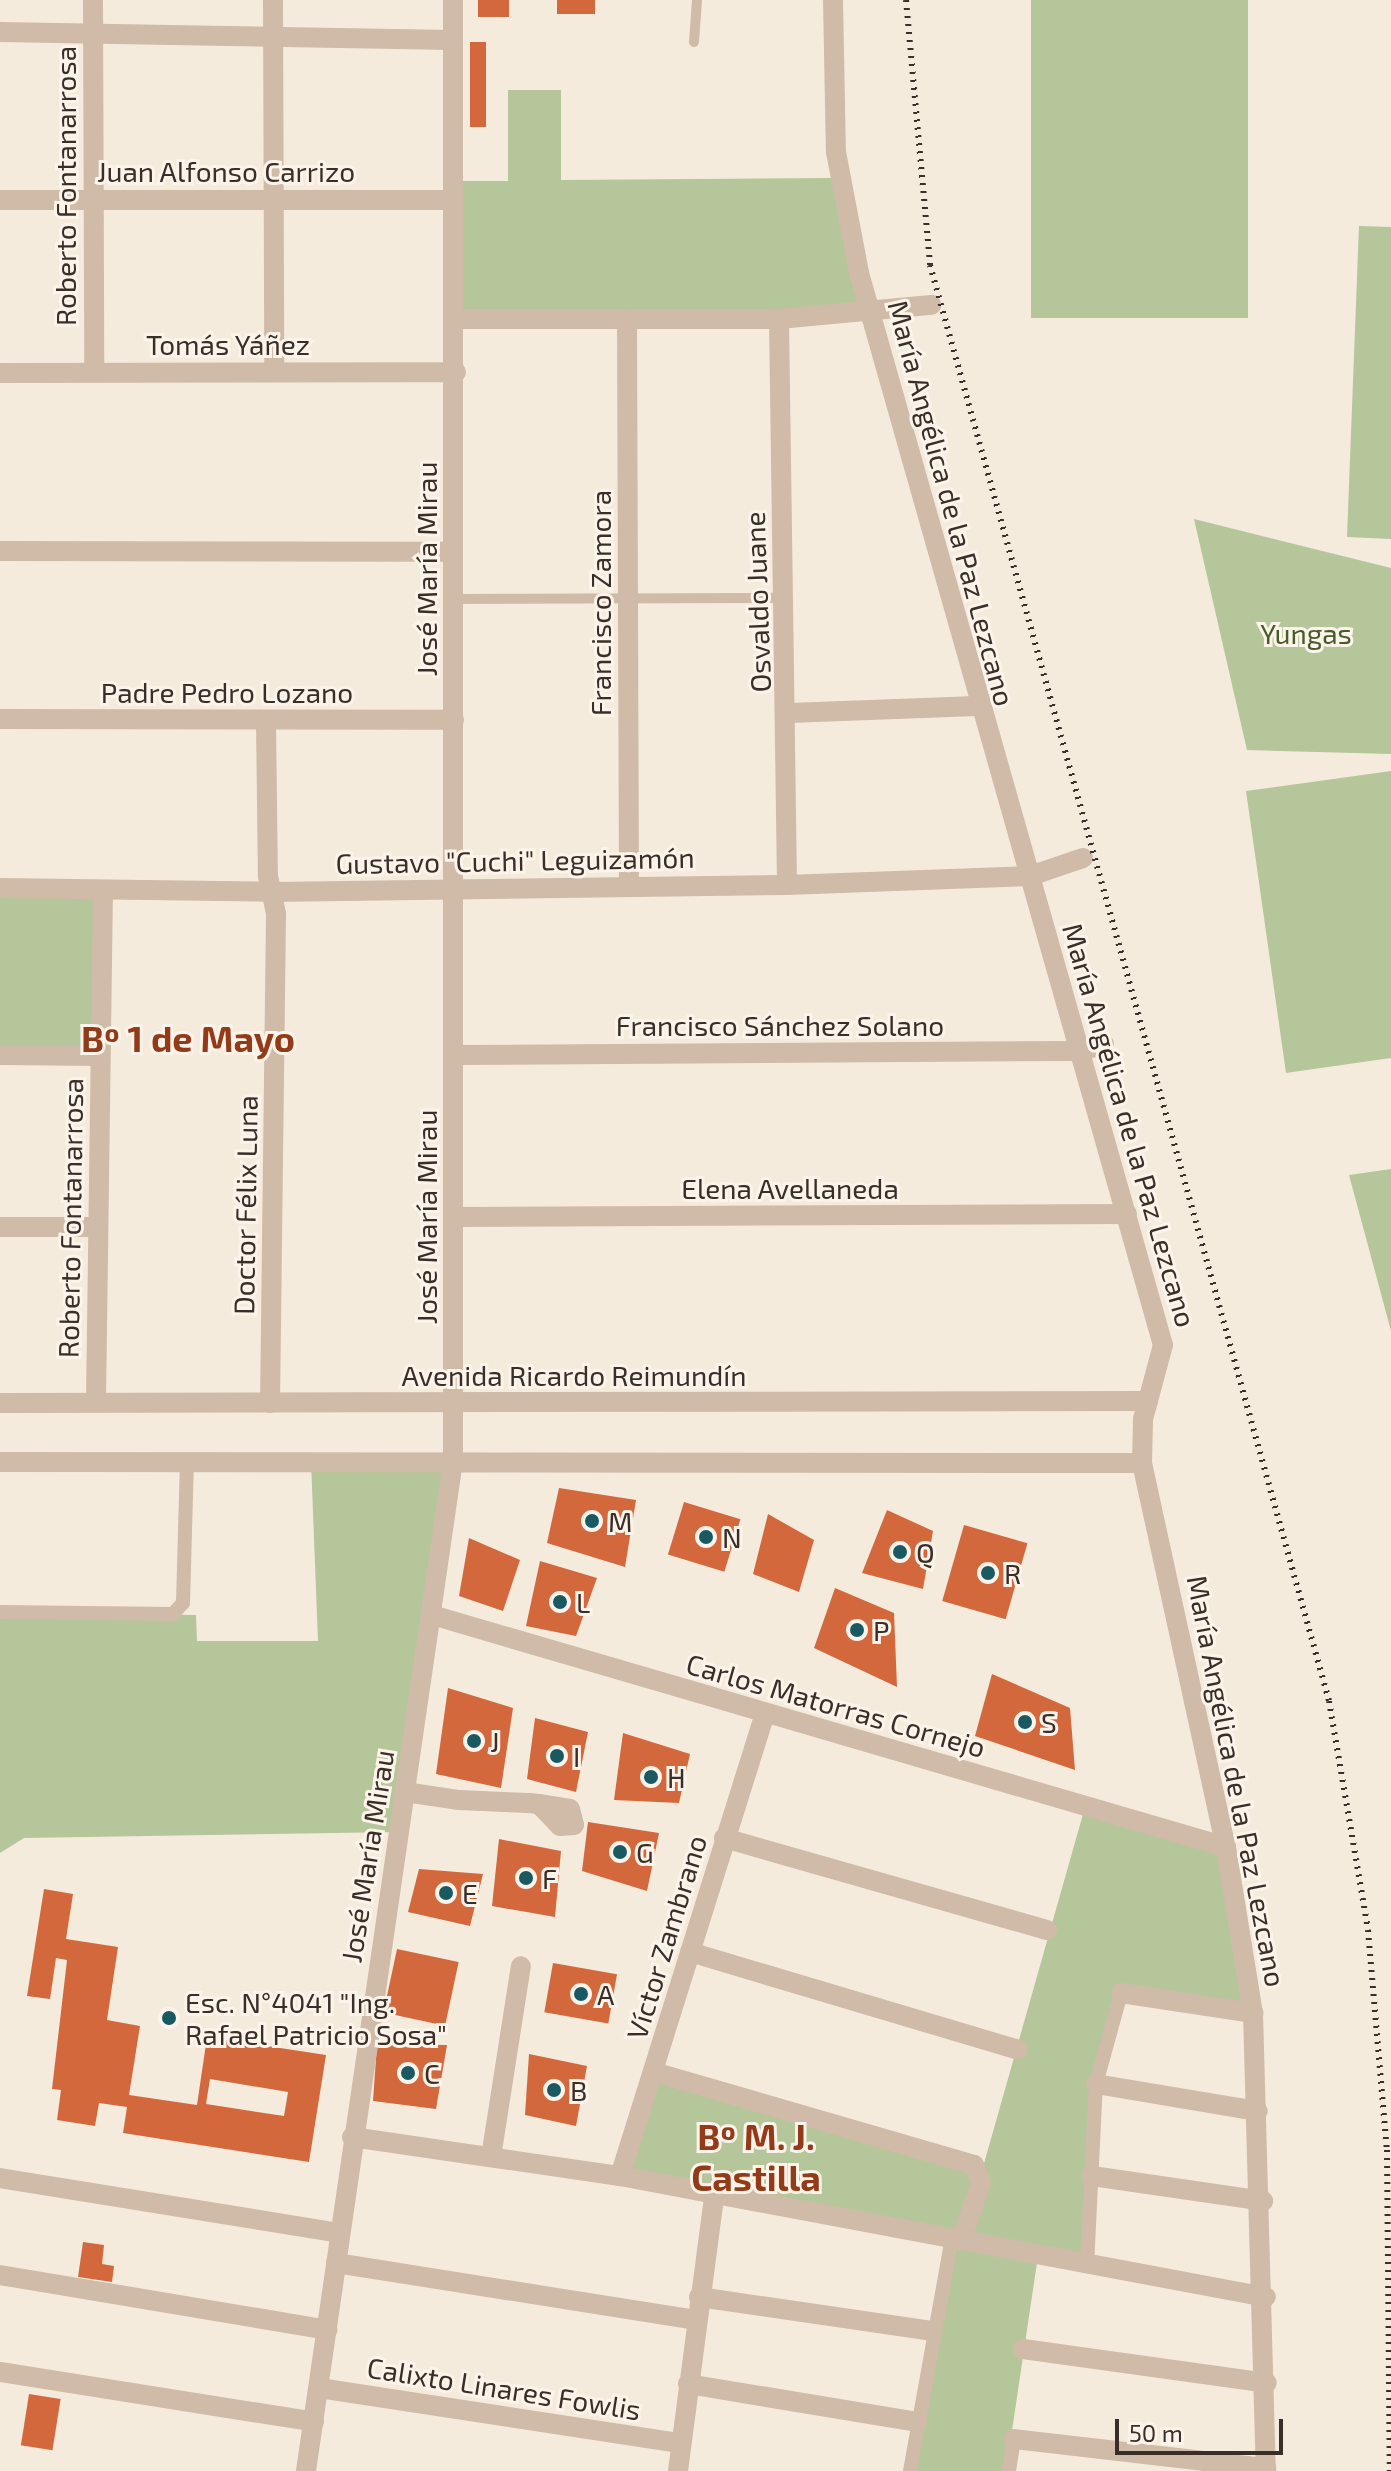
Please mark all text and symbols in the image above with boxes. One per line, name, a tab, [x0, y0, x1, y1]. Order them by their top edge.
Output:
street label: Roberto Fontanarrosa	[48, 46, 82, 326]
street label: Juan Alfonso Carrizo	[97, 154, 355, 188]
street label: María Angélica de la Paz Lezcano	[882, 296, 1022, 710]
street label: Tomás Yáñez	[146, 327, 310, 361]
street label: José María Mirau	[409, 462, 443, 676]
street label: Francisco Zamora	[583, 490, 617, 716]
street label: Osvaldo Juane	[737, 511, 777, 693]
park label: Yungas	[1260, 616, 1352, 650]
street label: Padre Pedro Lozano	[101, 675, 353, 709]
street label: Gustavo "Cuchi" Leguizamón	[335, 840, 695, 880]
street label: María Angélica de la Paz Lezcano	[1056, 919, 1204, 1331]
street label: Francisco Sánchez Solano	[616, 1008, 944, 1042]
district label: Bº 1 de Mayo	[81, 1016, 295, 1060]
street label: Roberto Fontanarrosa	[51, 1078, 89, 1358]
street label: Doctor Félix Luna	[226, 1095, 264, 1315]
street label: José María Mirau	[409, 1110, 443, 1324]
street label: Elena Avellaneda	[681, 1171, 899, 1205]
street label: Avenida Ricardo Reimundín	[401, 1358, 747, 1392]
place label: M	[608, 1504, 633, 1538]
marker: M	[583, 1512, 601, 1530]
place label: N	[722, 1520, 742, 1554]
marker: N	[697, 1528, 715, 1546]
place label: Q	[916, 1535, 935, 1569]
marker: Q	[891, 1543, 909, 1561]
place label: R	[1004, 1556, 1021, 1590]
marker: R	[979, 1564, 997, 1582]
street label: María Angélica de la Paz Lezcano	[1181, 1572, 1293, 1990]
place label: L	[576, 1585, 590, 1619]
marker: L	[551, 1593, 569, 1611]
place label: P	[873, 1613, 890, 1647]
marker: P	[848, 1621, 866, 1639]
street label: Carlos Matorras Cornejo	[683, 1646, 989, 1764]
place label: S	[1041, 1705, 1057, 1739]
marker: S	[1016, 1713, 1034, 1731]
place label: J	[490, 1724, 500, 1758]
marker: J	[465, 1732, 483, 1750]
place label: I	[573, 1739, 580, 1773]
street label: José María Mirau	[334, 1747, 400, 1965]
marker: I	[548, 1747, 566, 1765]
place label: H	[667, 1760, 686, 1794]
marker: H	[642, 1768, 660, 1786]
street label: Víctor Zambrano	[619, 1831, 713, 2043]
place label: G	[636, 1835, 654, 1869]
marker: G	[611, 1843, 629, 1861]
place label: F	[542, 1861, 557, 1895]
marker: F	[517, 1869, 535, 1887]
place label: E	[462, 1876, 478, 1910]
marker: E	[437, 1884, 455, 1902]
place label: A	[597, 1977, 614, 2011]
place label: Esc. N°4041 "Ing. Rafael Patricio Sosa"	[185, 1985, 447, 2051]
marker: A	[572, 1985, 590, 2003]
marker: Esc. N°4041 "Ing. Rafael Patricio Sosa"	[160, 2009, 178, 2027]
place label: C	[424, 2056, 440, 2090]
marker: C	[399, 2064, 417, 2082]
place label: B	[570, 2073, 587, 2107]
marker: B	[545, 2081, 563, 2099]
district label: Bº M. J. Castilla	[683, 2113, 829, 2198]
street label: Calixto Linares Fowlis	[365, 2350, 643, 2426]
scale bar	[1119, 2403, 1287, 2453]
text: 50 m	[1129, 2418, 1183, 2447]

